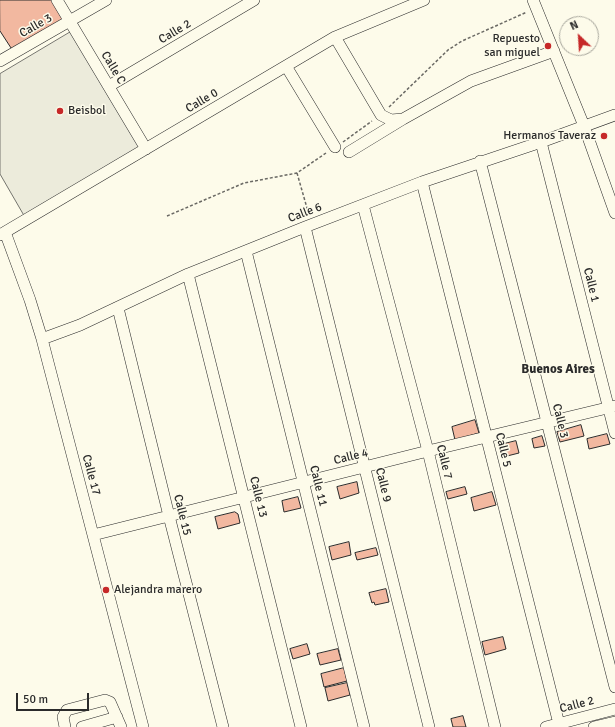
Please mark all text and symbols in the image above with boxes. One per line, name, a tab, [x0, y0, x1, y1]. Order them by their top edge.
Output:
street label: Calle 3	[17, 11, 55, 41]
north arrow	[559, 16, 599, 56]
street label: Calle 2	[156, 17, 194, 47]
text: N	[568, 18, 580, 33]
place label: Repuesto san miguel	[484, 32, 540, 60]
marker: Repuesto san miguel	[543, 41, 553, 51]
street label: Calle C	[98, 49, 128, 87]
street label: Calle 0	[183, 86, 221, 116]
place label: Beisbol	[68, 104, 106, 118]
marker: Beisbol	[55, 106, 65, 116]
place label: Hermanos Taveraz	[503, 129, 596, 143]
marker: Hermanos Taveraz	[599, 131, 609, 141]
street label: Calle 6	[286, 200, 324, 226]
street label: Calle 1	[580, 266, 602, 304]
district label: Buenos Aires	[521, 362, 595, 378]
street label: Calle 3	[549, 402, 571, 440]
street label: Calle 5	[492, 431, 514, 469]
street label: Calle 7	[433, 443, 455, 481]
street label: Calle 4	[332, 446, 370, 468]
street label: Calle 17	[79, 453, 103, 497]
street label: Calle 11	[306, 464, 330, 508]
street label: Calle 9	[372, 466, 394, 504]
street label: Calle 13	[246, 475, 270, 519]
street label: Calle 15	[170, 493, 194, 537]
place label: Alejandra marero	[114, 583, 202, 597]
marker: Alejandra marero	[101, 585, 111, 595]
scale bar	[18, 685, 91, 711]
text: 50 m	[23, 692, 48, 707]
street label: Calle 2	[558, 693, 596, 717]

